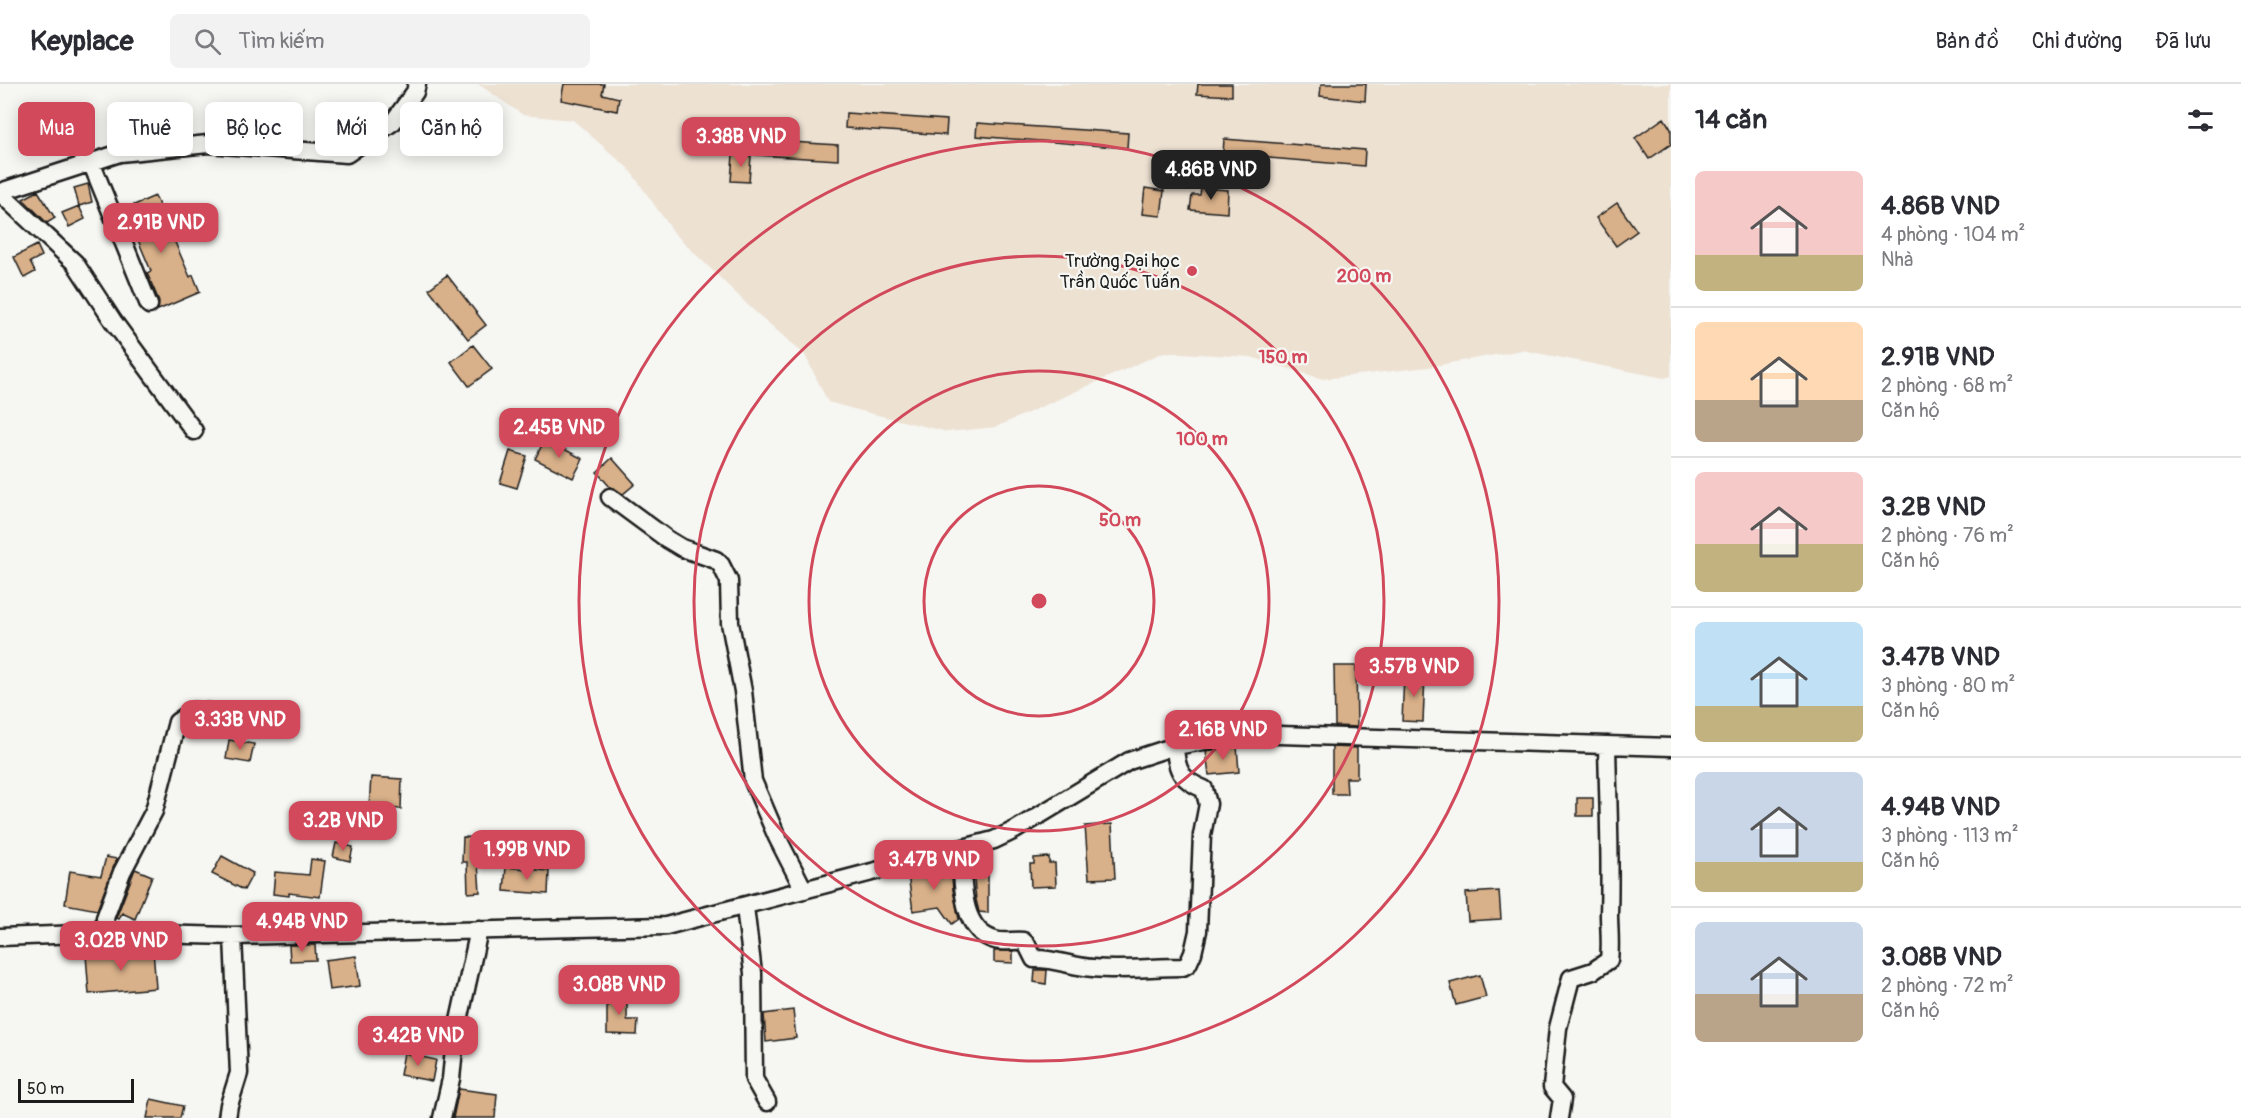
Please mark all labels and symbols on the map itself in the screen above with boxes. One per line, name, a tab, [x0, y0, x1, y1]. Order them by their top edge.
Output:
pin: 3.38B VND	[672, 117, 810, 168]
pin: 4.86B VND	[1142, 150, 1280, 201]
pin: 2.91B VND	[92, 203, 230, 254]
place label: Trường Đại học Trần Quốc Tuấn	[1060, 250, 1180, 294]
marker: Trường Đại học Trần Quốc Tuấn	[1185, 264, 1199, 278]
text: 200 m	[1337, 265, 1391, 288]
text: 150 m	[1259, 346, 1308, 369]
pin: 2.45B VND	[490, 408, 628, 459]
text: 100 m	[1176, 428, 1228, 451]
text: 50 m	[1099, 509, 1141, 532]
centre of rings	[1029, 591, 1049, 611]
pin: 3.57B VND	[1345, 647, 1483, 698]
pin: 3.33B VND	[171, 700, 309, 751]
pin: 2.16B VND	[1154, 710, 1292, 761]
pin: 3.2B VND	[281, 801, 405, 852]
pin: 1.99B VND	[458, 830, 596, 881]
pin: 3.47B VND	[865, 840, 1003, 891]
pin: 4.94B VND	[233, 902, 371, 953]
pin: 3.02B VND	[52, 921, 190, 972]
pin: 3.08B VND	[550, 965, 688, 1016]
pin: 3.42B VND	[349, 1016, 487, 1067]
scale bar	[18, 1076, 134, 1104]

